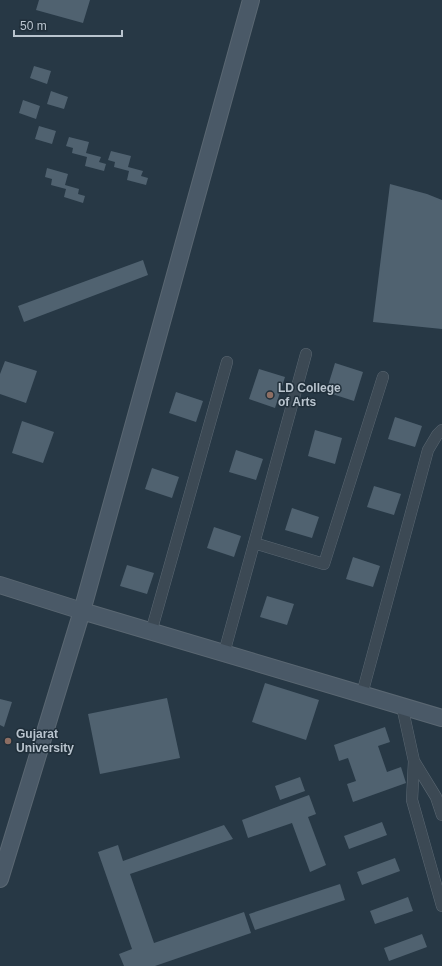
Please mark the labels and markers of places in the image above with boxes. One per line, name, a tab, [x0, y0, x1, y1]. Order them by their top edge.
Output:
place label: LD College of Arts	[278, 381, 341, 409]
marker: LD College of Arts	[265, 390, 275, 400]
place label: Gujarat University	[16, 727, 74, 755]
marker: Gujarat University	[3, 736, 13, 746]

